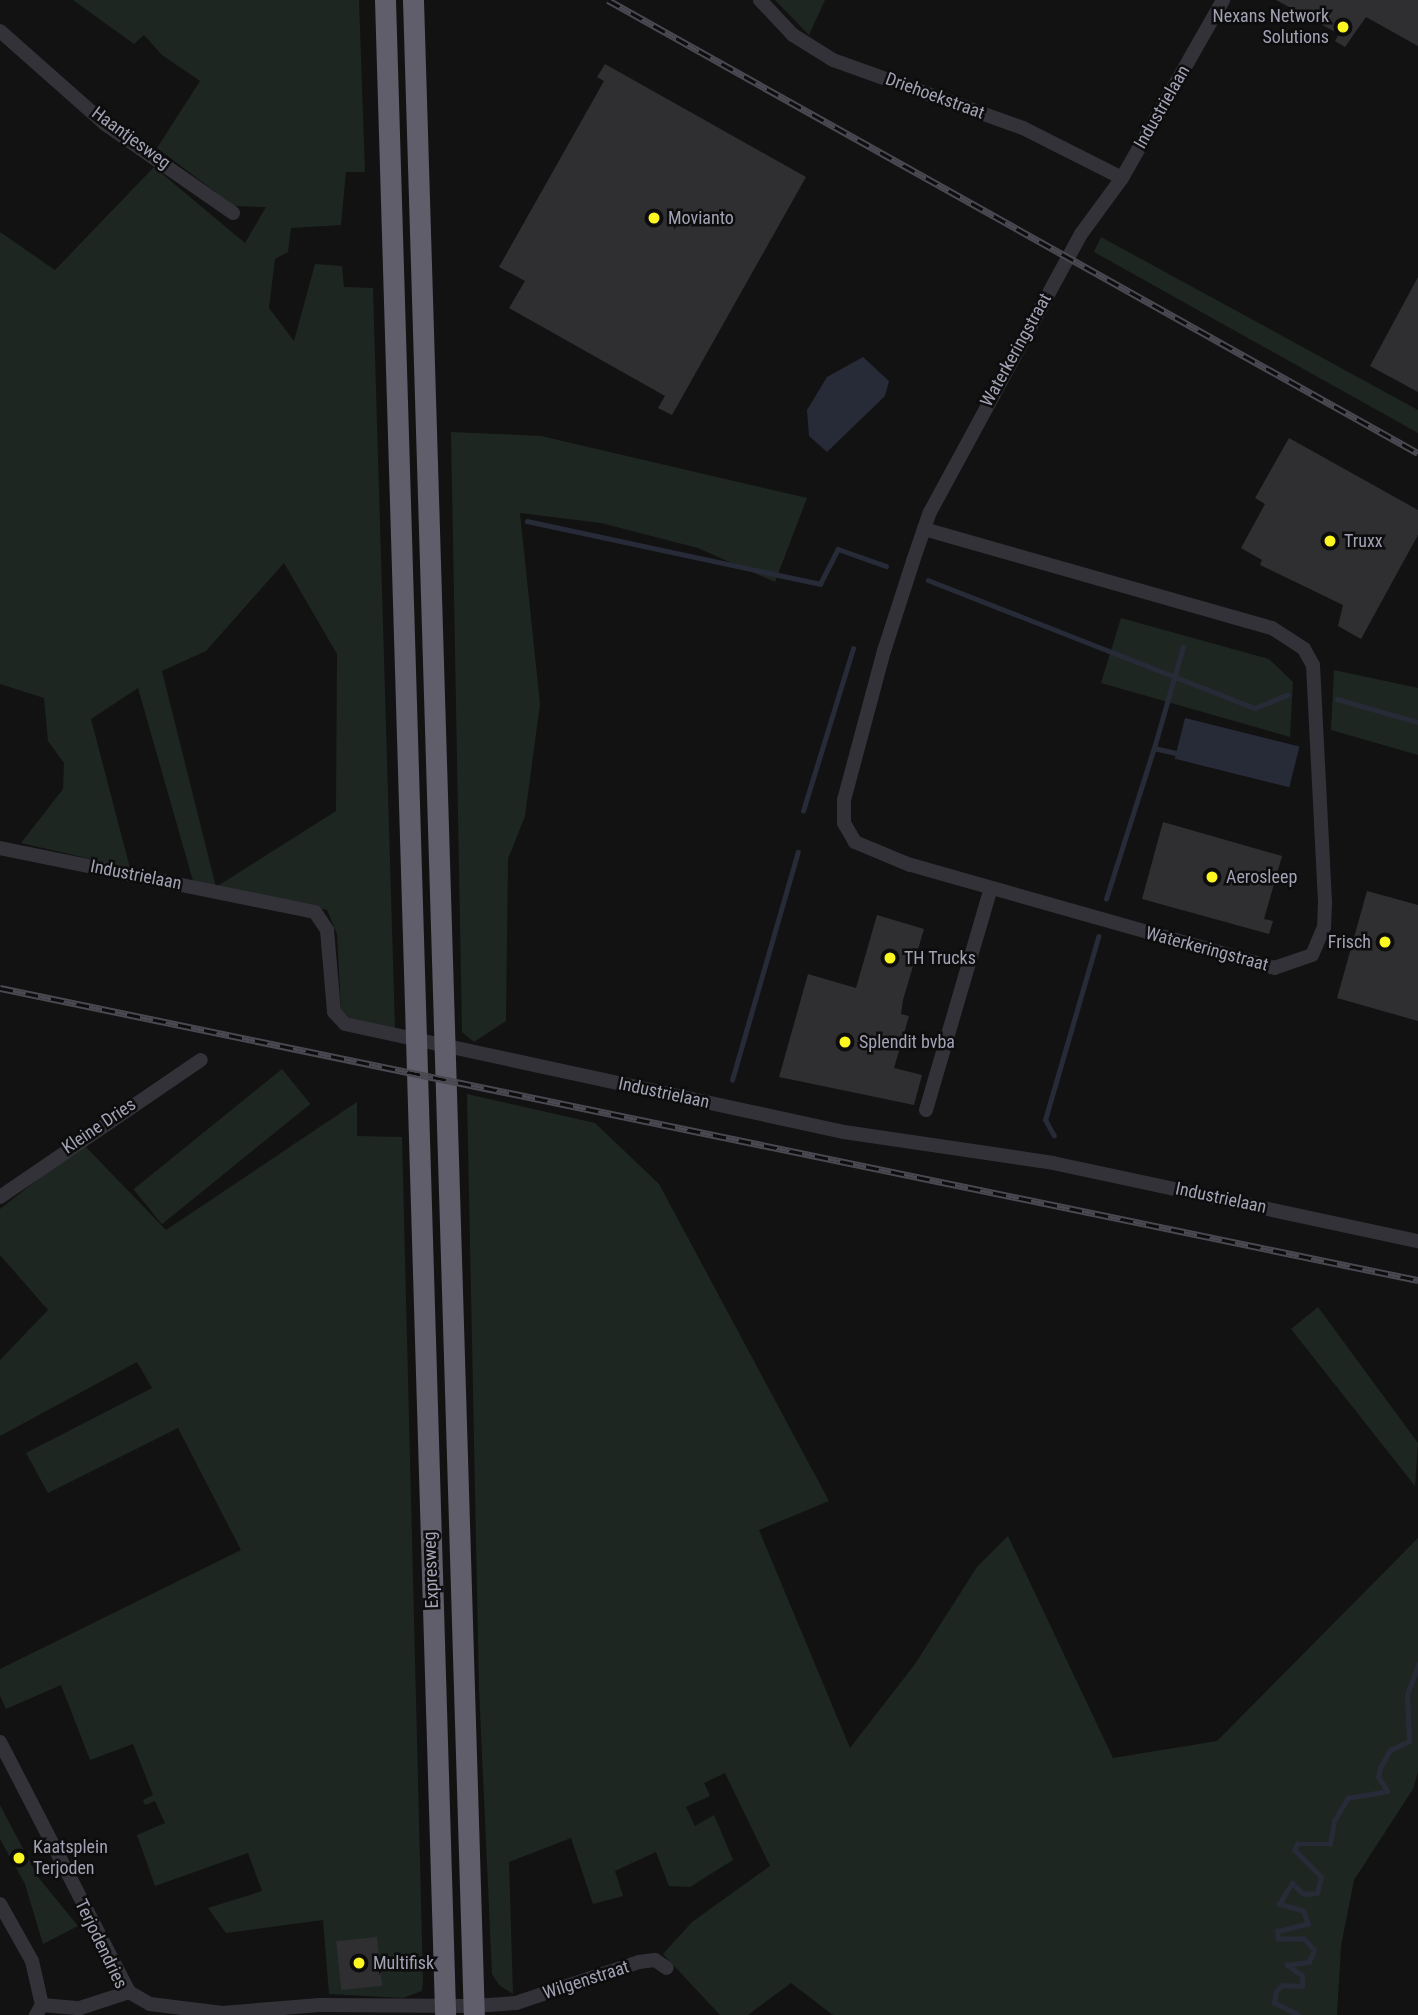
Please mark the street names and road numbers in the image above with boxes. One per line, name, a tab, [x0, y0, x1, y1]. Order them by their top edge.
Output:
street label: Industrielaan	[1130, 62, 1194, 152]
street label: Driehoekstraat	[883, 68, 987, 124]
street label: Haantjesweg	[87, 102, 175, 174]
street label: Waterkeringstraat	[976, 290, 1056, 410]
street label: Industrielaan	[89, 856, 183, 894]
street label: Waterkeringstraat	[1143, 922, 1271, 976]
street label: Industrielaan	[616, 1073, 712, 1113]
street label: Kleine Dries	[58, 1093, 140, 1159]
street label: Industrielaan	[1173, 1178, 1269, 1218]
street label: Expresweg	[419, 1531, 443, 1609]
street label: Terjodendries	[70, 1896, 132, 1992]
street label: Wilgenstraat	[540, 1956, 632, 2004]

